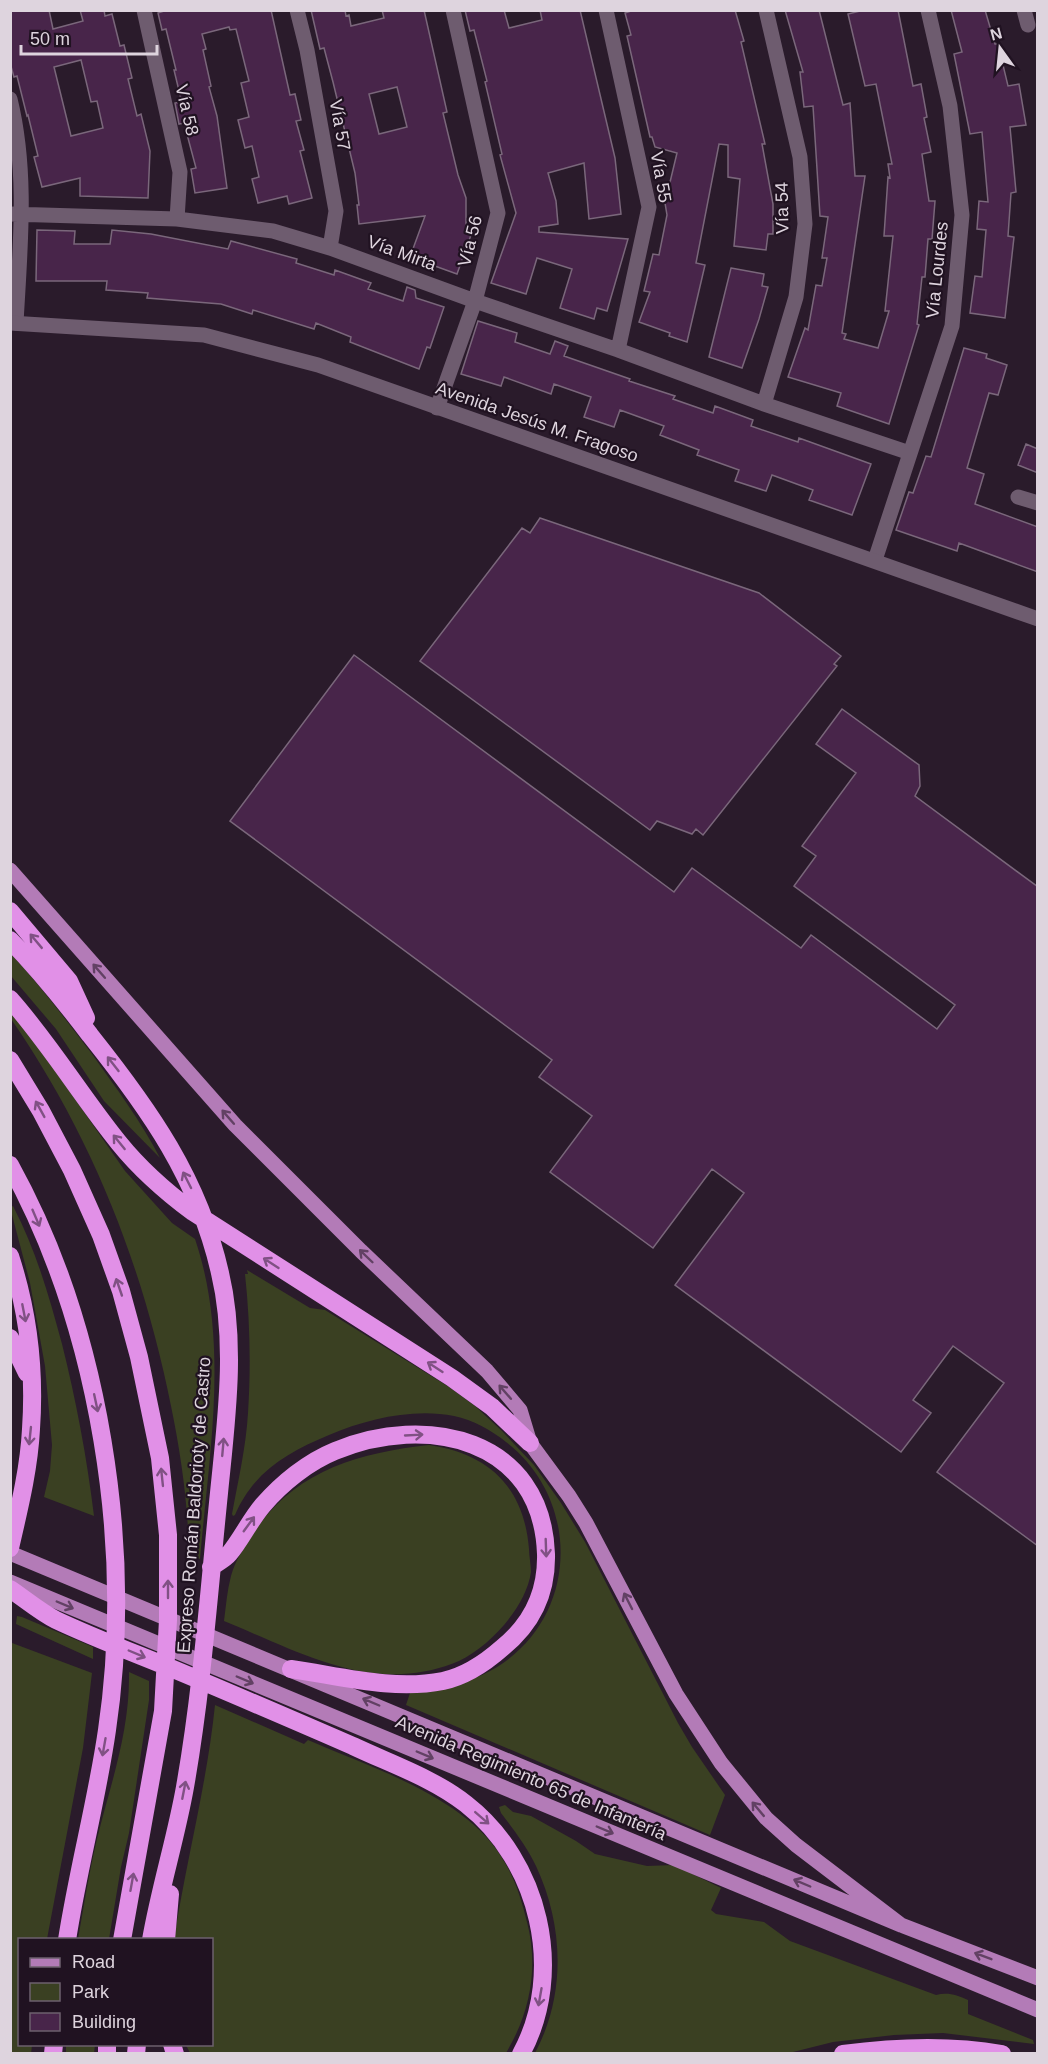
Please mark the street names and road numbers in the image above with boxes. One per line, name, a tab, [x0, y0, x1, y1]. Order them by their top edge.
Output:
street label: Vía 58	[171, 82, 203, 138]
street label: Vía 57	[326, 98, 354, 152]
street label: Vía 55	[647, 150, 675, 204]
street label: Vía 54	[772, 182, 792, 234]
street label: Vía 56	[454, 213, 486, 269]
street label: Vía Lourdes	[922, 221, 952, 319]
street label: Vía Mirta	[365, 231, 440, 275]
street label: Avenida Jesús M. Fragoso	[433, 378, 641, 466]
street label: Expreso Román Baldorioty de Castro	[174, 1356, 214, 1654]
street label: Avenida Regimiento 65 de Infantería	[393, 1712, 670, 1845]

